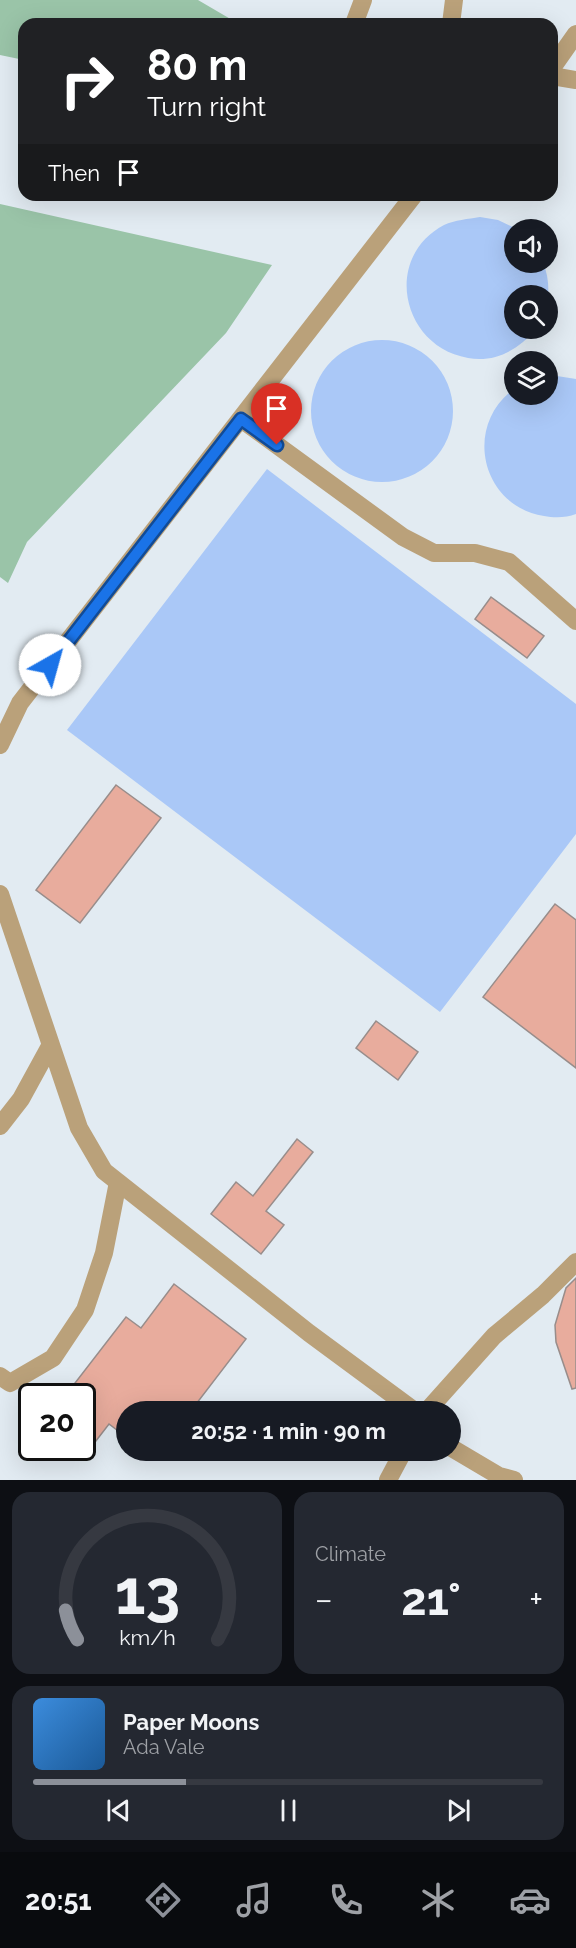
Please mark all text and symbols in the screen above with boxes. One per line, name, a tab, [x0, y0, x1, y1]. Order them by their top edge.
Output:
text: 80 m	[147, 41, 247, 90]
icon: right	[48, 42, 126, 120]
text: Turn right	[147, 91, 266, 122]
icon: arrive	[112, 156, 145, 189]
text: Then	[48, 160, 100, 186]
map controls	[504, 219, 558, 405]
button: sound	[504, 219, 558, 273]
button: search	[504, 285, 558, 339]
button: layers	[504, 351, 558, 405]
pin	[251, 383, 302, 445]
icon: arrive	[260, 392, 293, 425]
position arrow	[18, 633, 82, 697]
speed limit sign: 20	[18, 1383, 96, 1461]
text: 20:52 · 1 min · 90 m	[191, 1418, 386, 1444]
text: Climate	[315, 1542, 386, 1566]
text: 13	[114, 1555, 180, 1629]
text: 21°	[401, 1573, 461, 1626]
text: −	[315, 1580, 333, 1619]
text: +	[529, 1580, 543, 1619]
text: km/h	[119, 1625, 175, 1650]
text: Paper Moons	[123, 1709, 259, 1735]
text: Ada Vale	[123, 1735, 205, 1759]
icon: previous	[102, 1794, 135, 1827]
icon: pause	[272, 1794, 305, 1827]
icon: next	[442, 1794, 475, 1827]
icon: directions	[142, 1879, 184, 1921]
icon: music	[233, 1879, 275, 1921]
icon: phone	[325, 1879, 367, 1921]
icon: climate	[417, 1879, 459, 1921]
icon: car	[509, 1879, 551, 1921]
text: 20:51	[25, 1885, 92, 1916]

